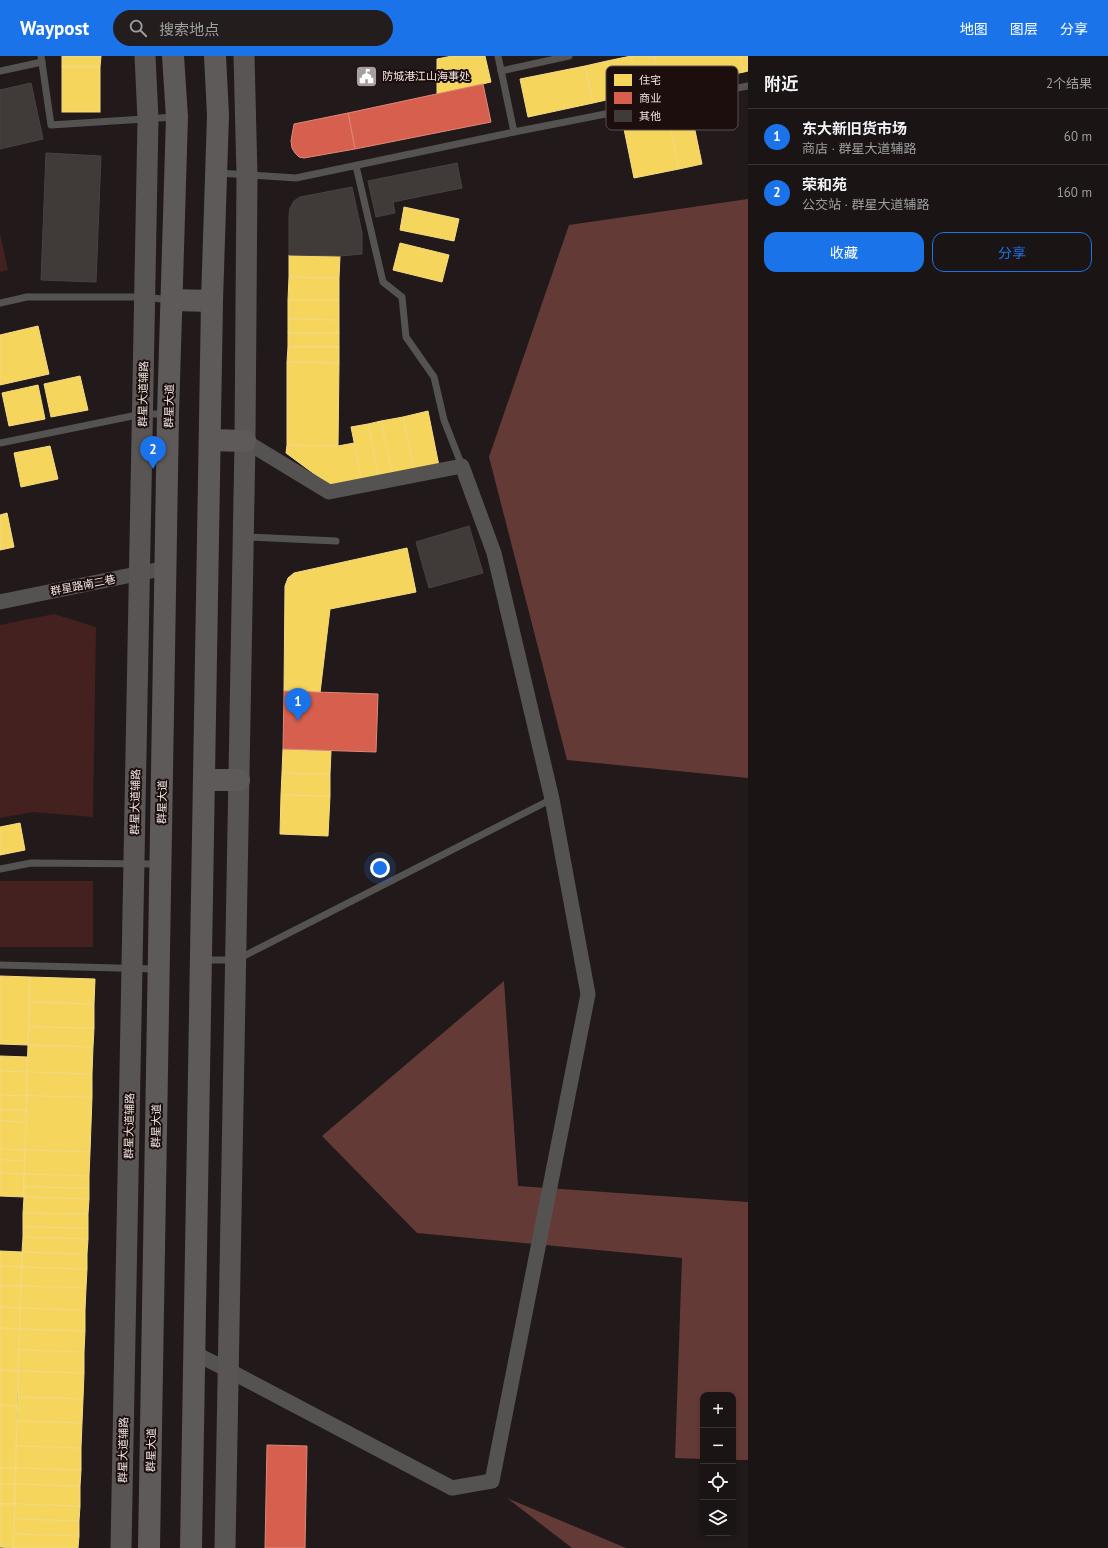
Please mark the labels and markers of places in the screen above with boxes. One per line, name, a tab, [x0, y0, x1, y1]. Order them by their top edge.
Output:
public building icon: 防城港江山海事处	[353, 63, 379, 89]
place label: 防城港江山海事处	[382, 69, 470, 83]
pin: 2	[140, 436, 166, 469]
pin: 1	[285, 688, 311, 721]

